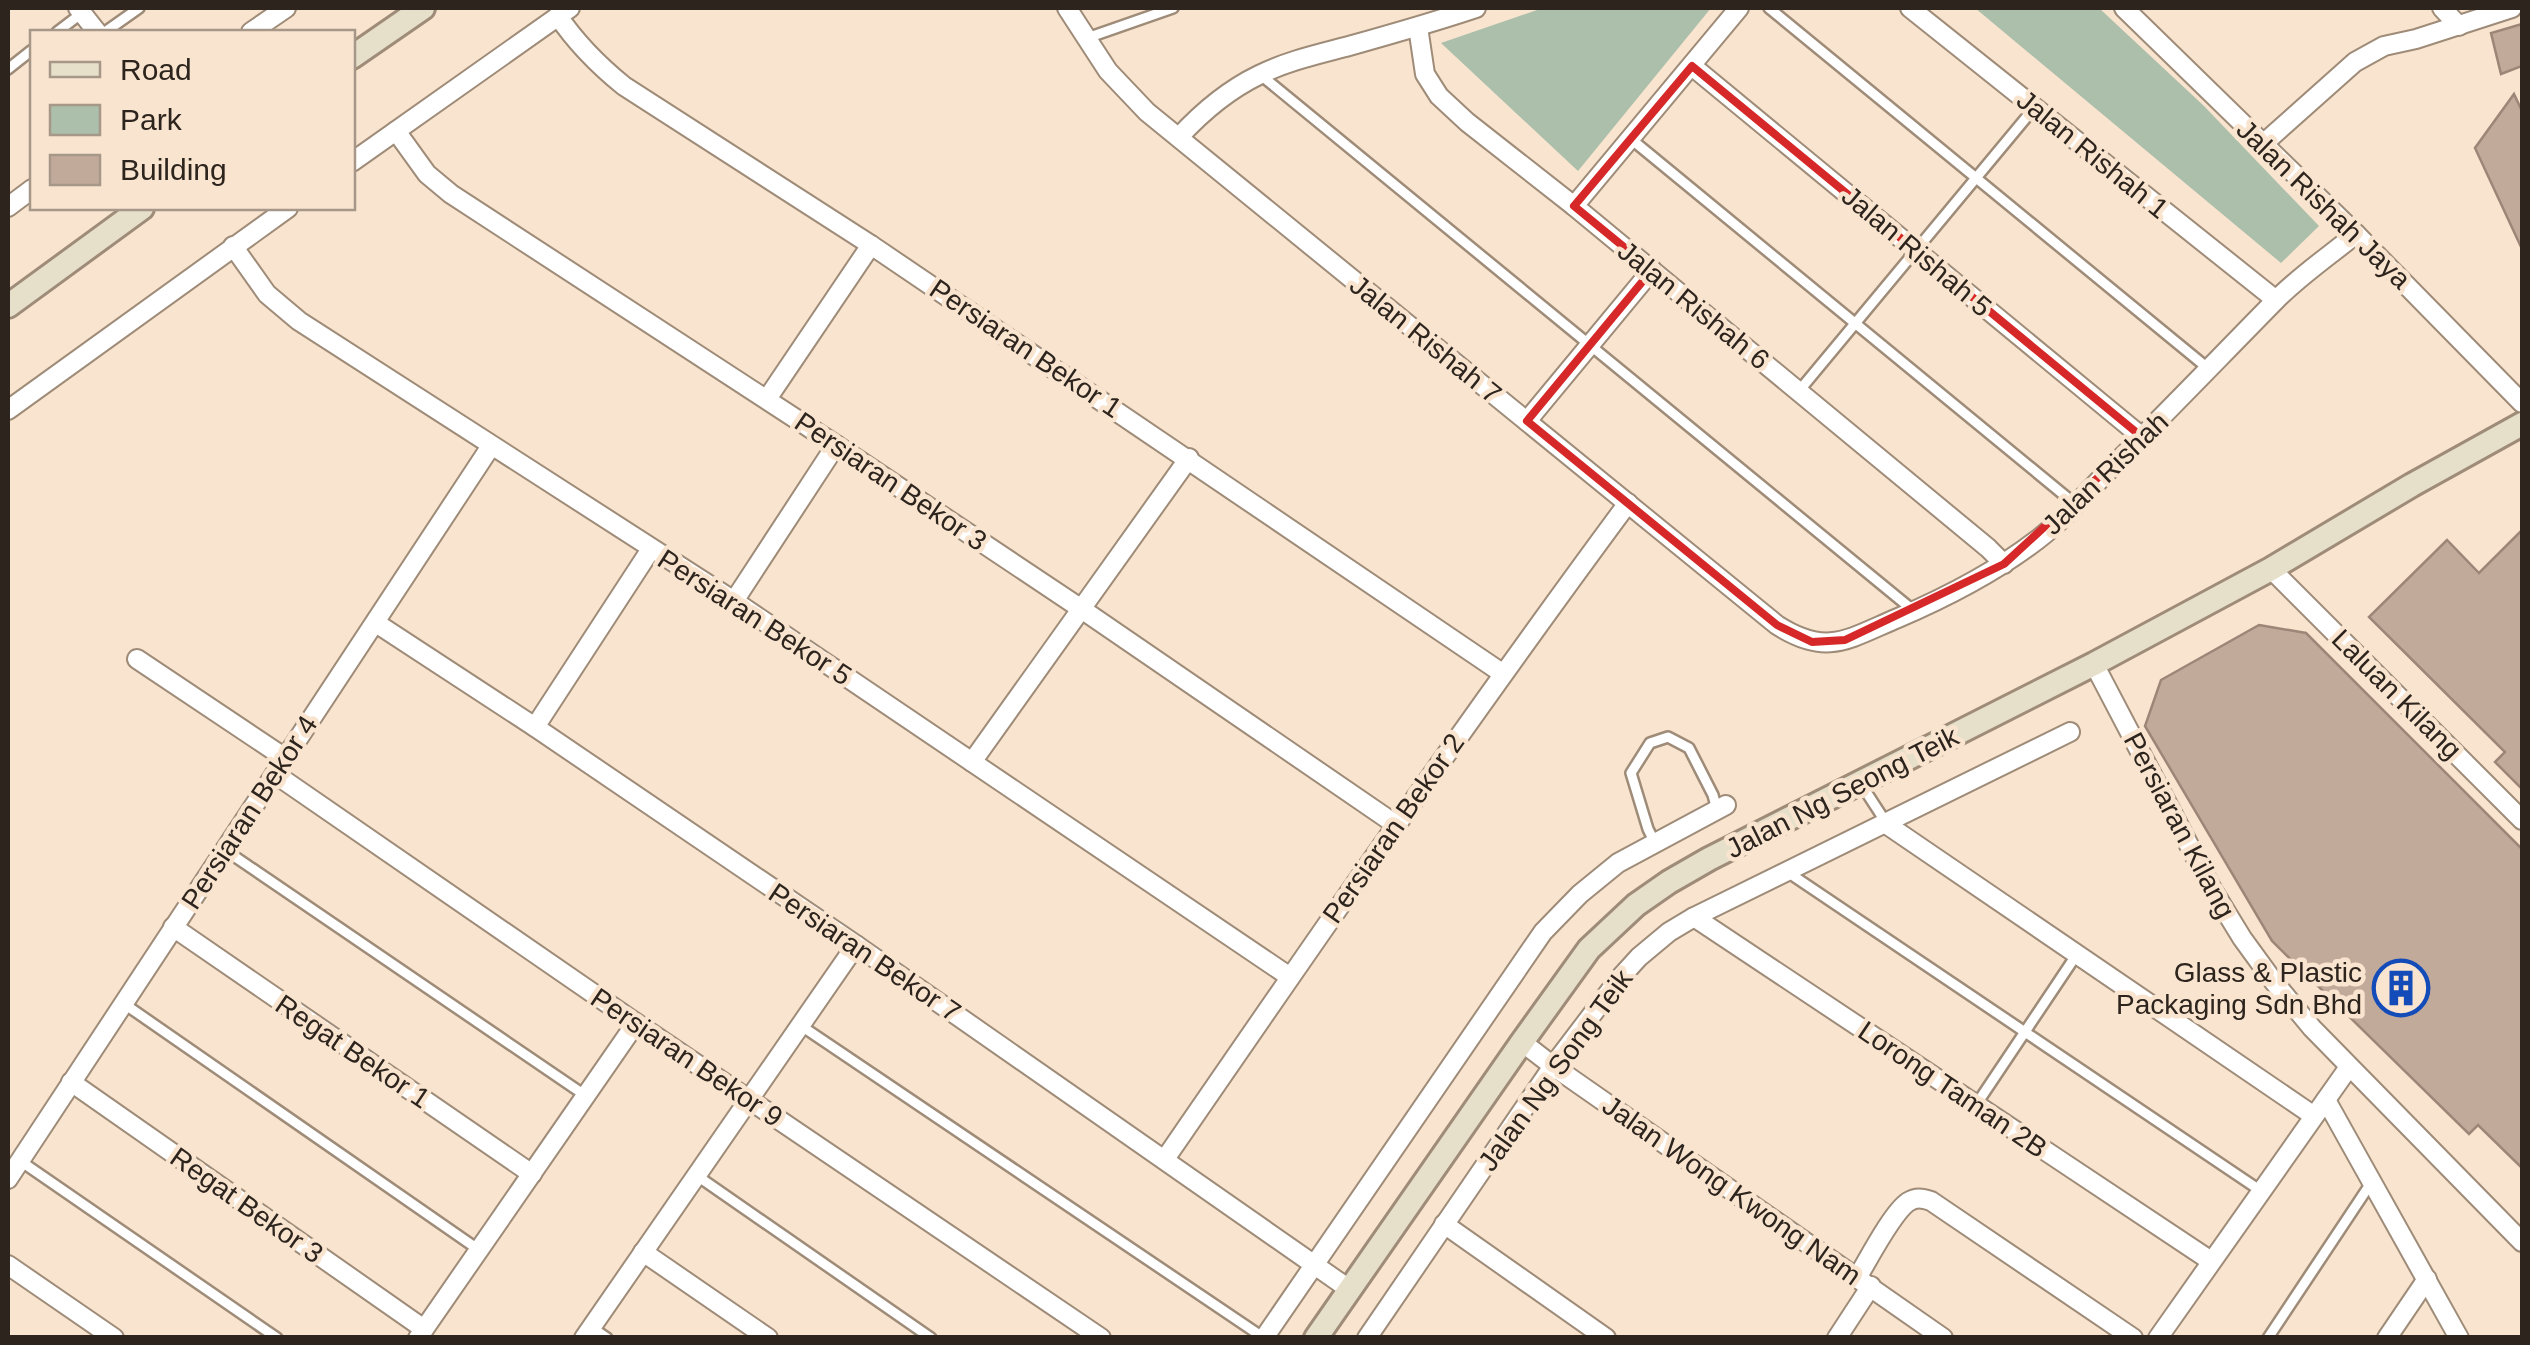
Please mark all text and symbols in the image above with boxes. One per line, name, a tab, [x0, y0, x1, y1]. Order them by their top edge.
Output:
legend	[30, 30, 355, 210]
text: Road	[120, 53, 192, 86]
street label: Jalan Rishah 1	[2011, 84, 2174, 225]
text: Park	[120, 103, 183, 136]
street label: Jalan Rishah Jaya	[2231, 114, 2417, 295]
text: Building	[120, 153, 227, 186]
street label: Jalan Rishah 5	[1836, 180, 1998, 323]
street label: Jalan Rishah 6	[1612, 235, 1775, 376]
street label: Jalan Rishah 7	[1344, 269, 1507, 410]
street label: Persiaran Bekor 1	[924, 273, 1127, 424]
street label: Persiaran Bekor 3	[789, 406, 992, 557]
street label: Jalan Rishah	[2036, 406, 2174, 541]
street label: Persiaran Bekor 5	[652, 543, 857, 691]
street label: Laluan Kilang	[2326, 623, 2468, 765]
street label: Persiaran Bekor 4	[175, 710, 323, 915]
street label: Jalan Ng Seong Teik	[1721, 720, 1964, 864]
street label: Persiaran Kilang	[2118, 727, 2241, 923]
street label: Persiaran Bekor 2	[1316, 728, 1470, 929]
street label: Persiaran Bekor 7	[763, 877, 966, 1028]
place label: Glass & Plastic Packaging Sdn Bhd	[2116, 957, 2362, 1020]
building icon: Glass & Plastic Packaging Sdn Bhd	[2371, 958, 2431, 1018]
street label: Jalan Ng Song Teik	[1472, 963, 1639, 1177]
street label: Persiaran Bekor 9	[585, 982, 788, 1133]
street label: Regat Bekor 1	[270, 989, 436, 1114]
street label: Lorong Taman 2B	[1853, 1015, 2053, 1164]
street label: Jalan Wong Kwong Nam	[1597, 1089, 1867, 1291]
street label: Regat Bekor 3	[165, 1141, 329, 1269]

